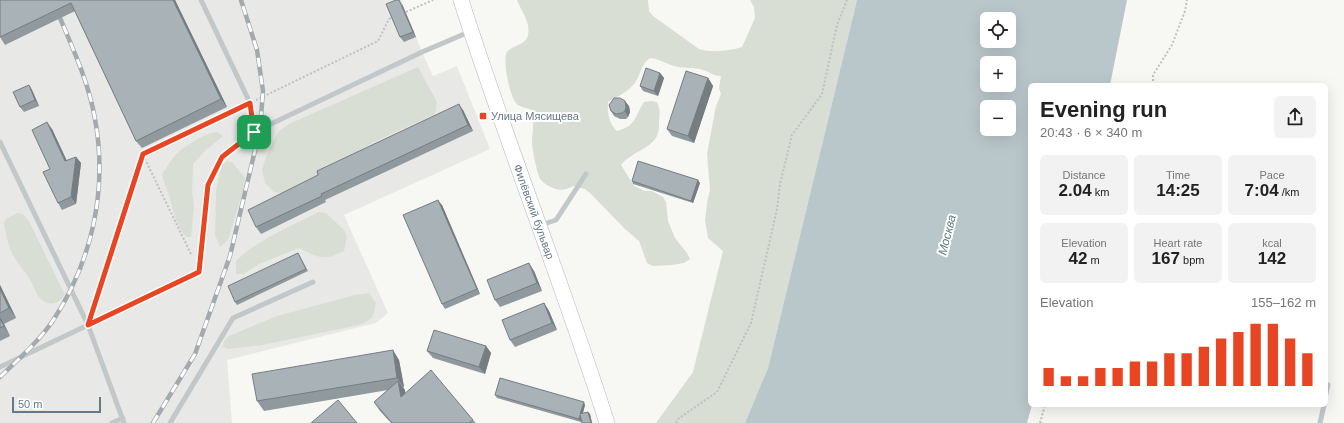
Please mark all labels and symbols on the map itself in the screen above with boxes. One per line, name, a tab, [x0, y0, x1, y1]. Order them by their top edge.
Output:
place label: Улица Мясищева	[491, 110, 580, 122]
marker: Улица Мясищева	[478, 111, 488, 121]
pin	[237, 115, 271, 149]
street label: Филёвский бульвар	[512, 163, 557, 261]
water label: Москва	[935, 213, 959, 257]
scale bar	[12, 395, 101, 414]

